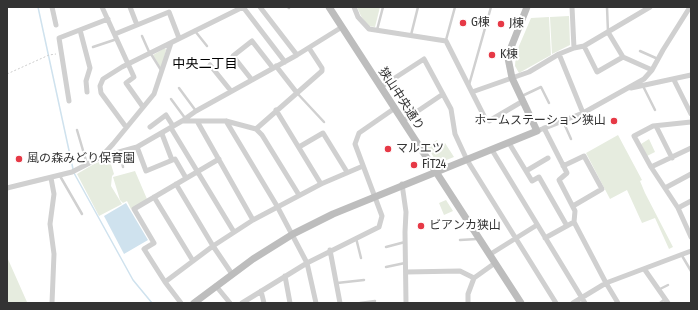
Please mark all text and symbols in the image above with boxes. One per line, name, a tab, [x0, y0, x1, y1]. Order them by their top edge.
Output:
place label: G棟	[471, 16, 490, 30]
place label: J棟	[509, 17, 524, 31]
marker: G棟	[458, 18, 468, 28]
marker: J棟	[496, 19, 506, 29]
place label: K棟	[500, 48, 518, 62]
marker: K棟	[487, 50, 497, 60]
district label: 中央二丁目	[173, 56, 237, 72]
street label: 狭山中央通り	[375, 65, 427, 133]
place label: ホームステーション狭山	[474, 114, 606, 128]
marker: ホームステーション狭山	[609, 116, 619, 126]
place label: マルエツ	[396, 142, 444, 156]
marker: マルエツ	[383, 144, 393, 154]
place label: 風の森みどり保育園	[27, 152, 135, 166]
marker: 風の森みどり保育園	[14, 154, 24, 164]
place label: FiT24	[422, 158, 446, 172]
marker: FiT24	[409, 160, 419, 170]
place label: ビアンカ狭山	[429, 219, 501, 233]
marker: ビアンカ狭山	[416, 221, 426, 231]

